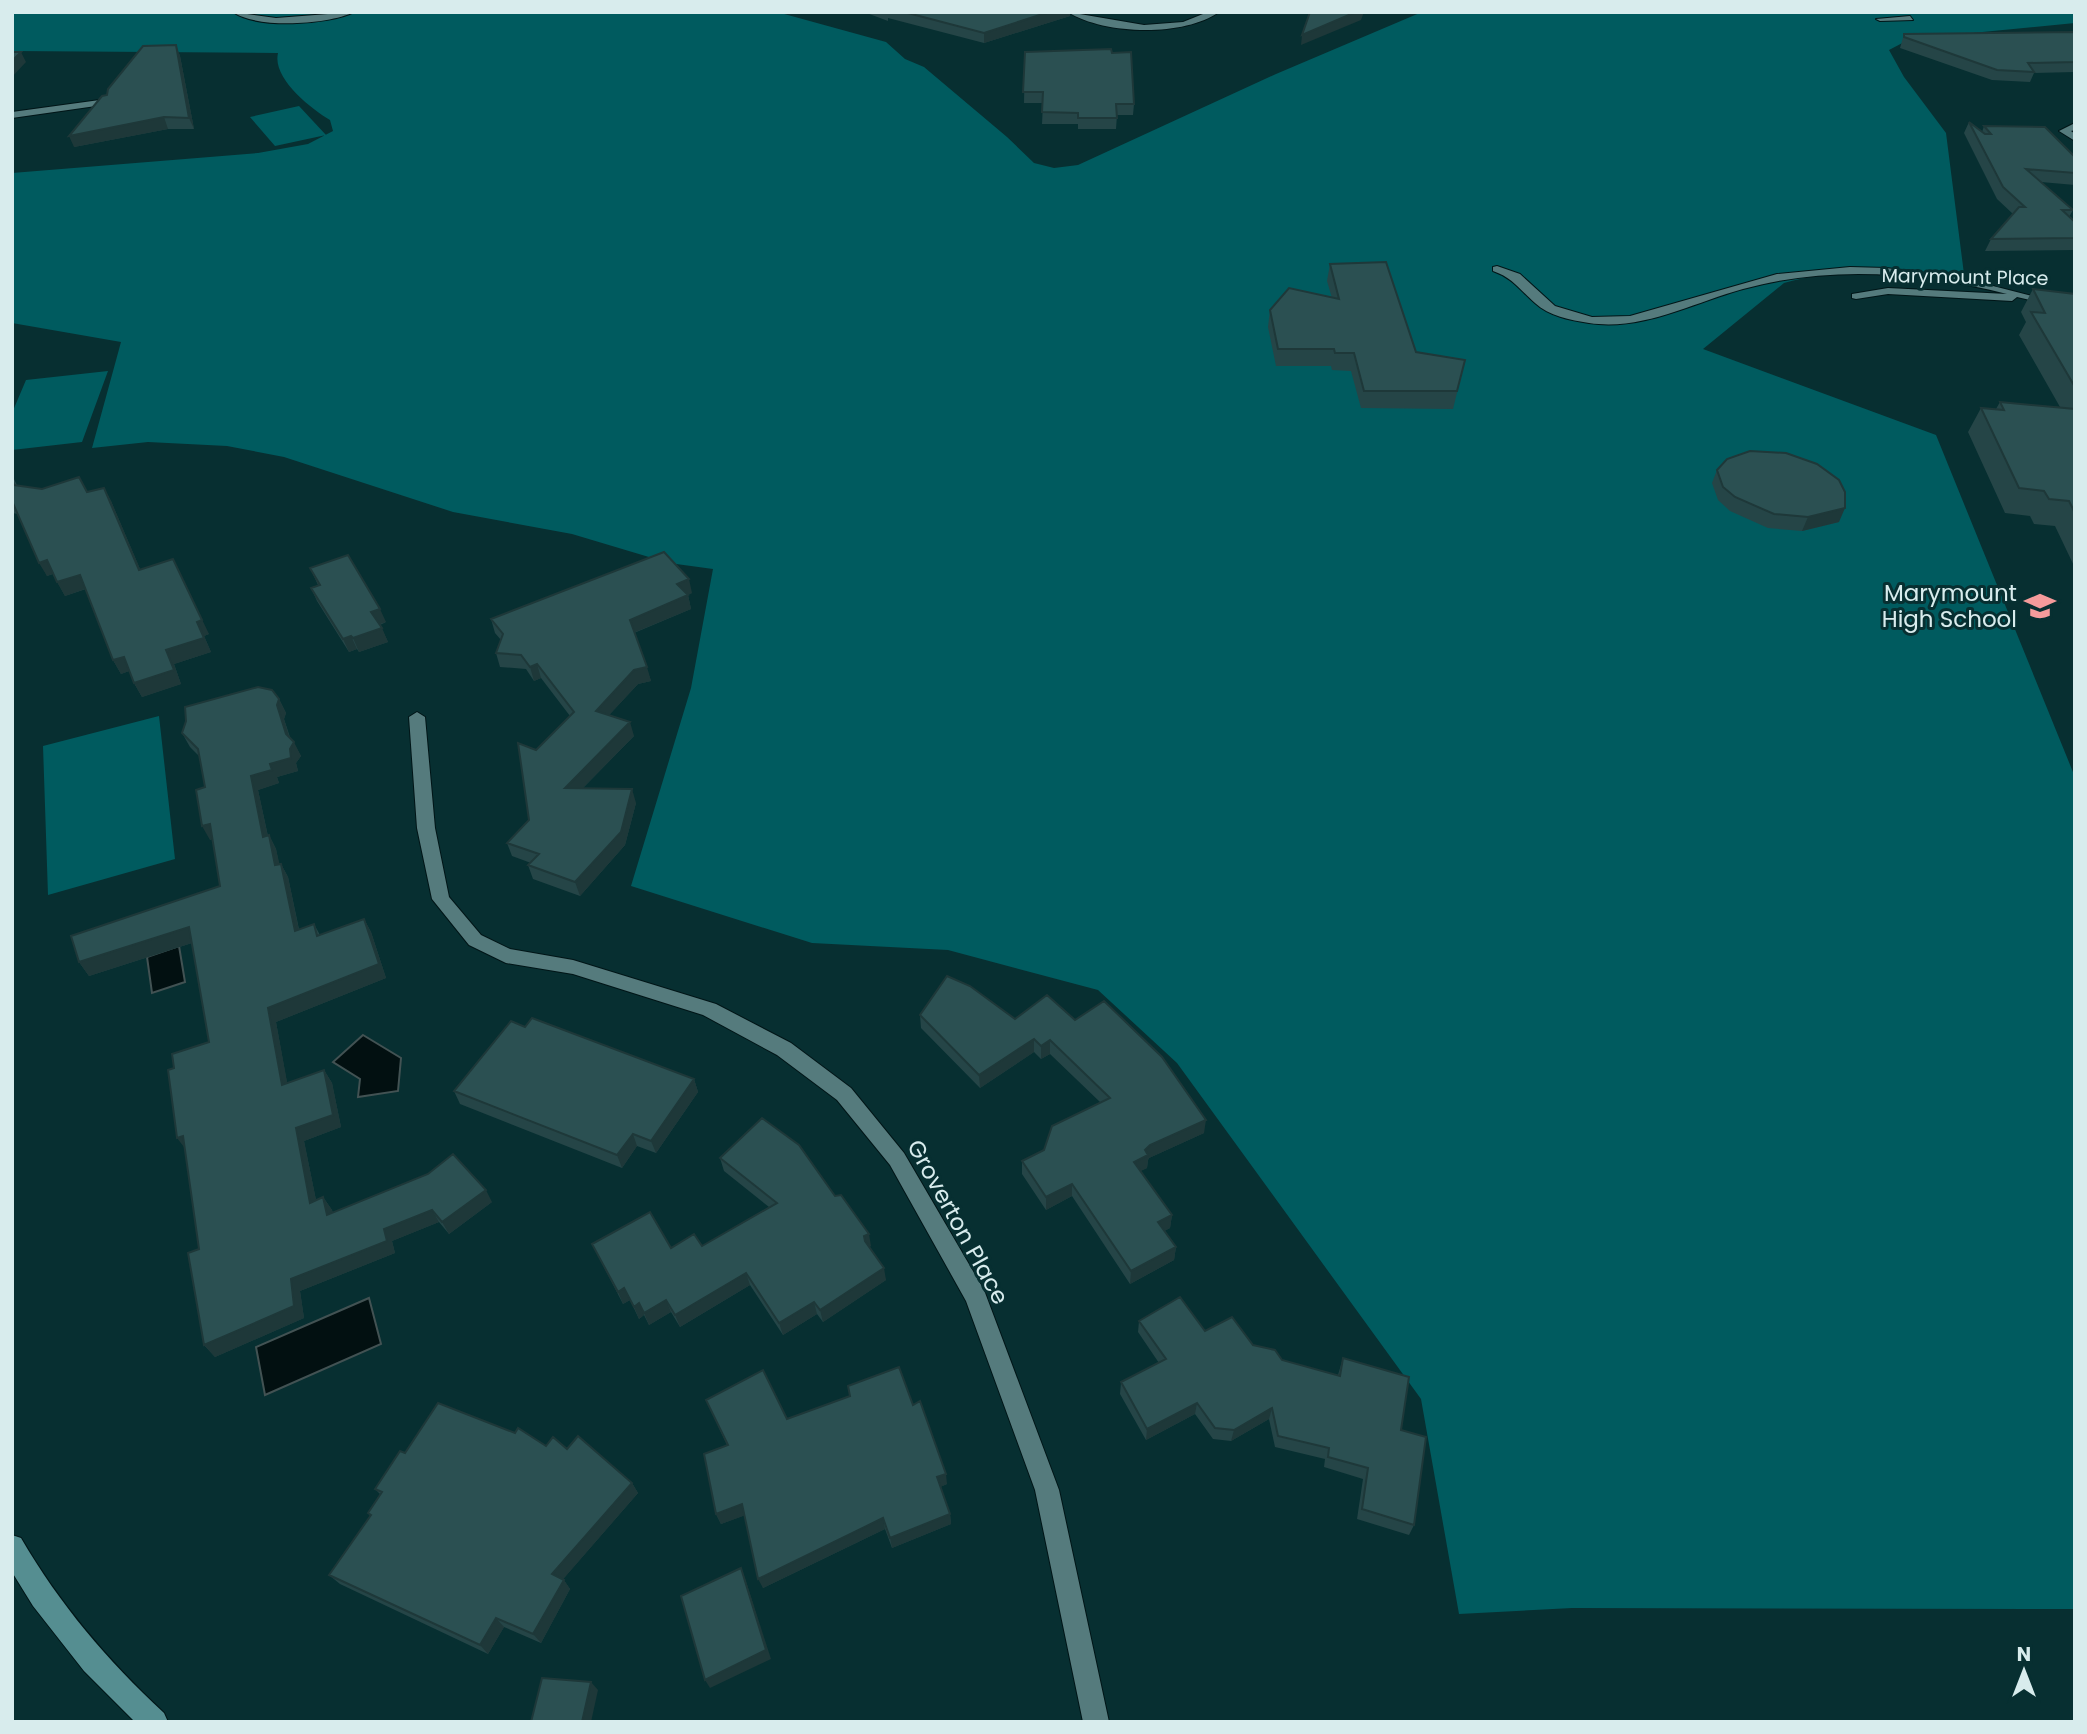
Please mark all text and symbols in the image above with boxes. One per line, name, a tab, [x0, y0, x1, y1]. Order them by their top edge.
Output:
street label: Marymount Place	[1881, 262, 2049, 292]
place label: Marymount High School	[1882, 577, 2017, 635]
school or university icon: Marymount High School	[2023, 589, 2057, 623]
street label: Groverton Place	[899, 1134, 1017, 1310]
north arrow	[1989, 1636, 2059, 1706]
text: N	[2017, 1641, 2031, 1668]

